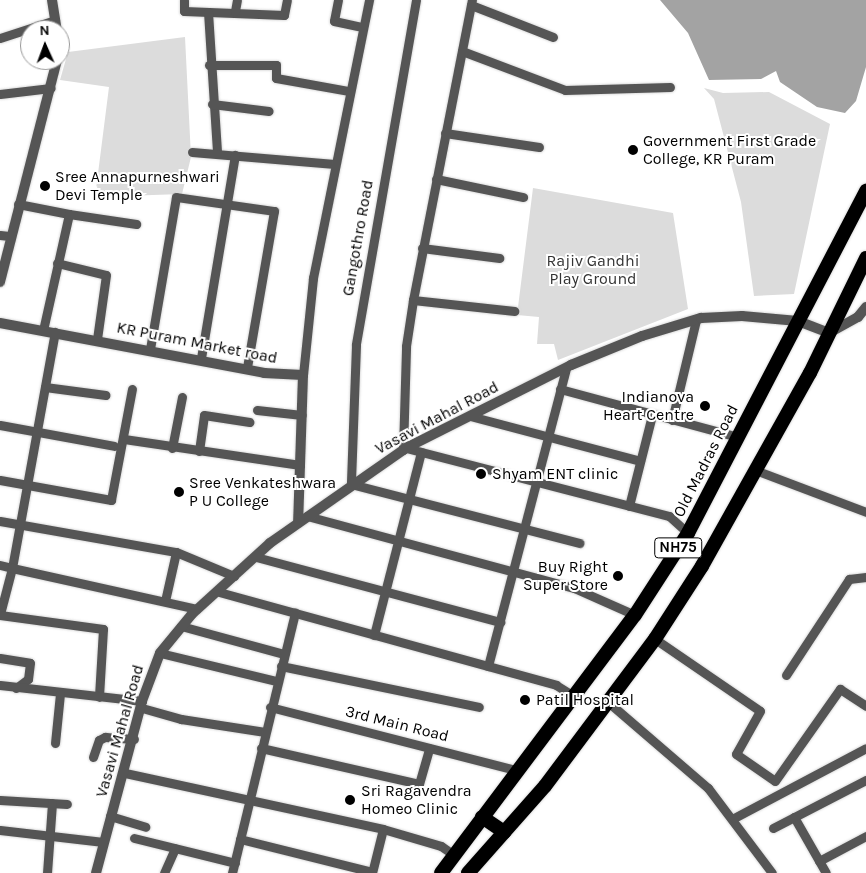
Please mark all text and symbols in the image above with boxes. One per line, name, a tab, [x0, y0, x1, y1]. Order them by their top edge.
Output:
north arrow	[20, 20, 70, 70]
text: N	[39, 22, 50, 39]
place label: Government First Grade College, KR Puram	[643, 131, 816, 169]
marker: Government First Grade College, KR Puram	[627, 144, 639, 156]
place label: Sree Annapurneshwari Devi Temple	[55, 167, 220, 205]
street label: Gangothro Road	[338, 179, 378, 297]
marker: Sree Annapurneshwari Devi Temple	[39, 180, 51, 192]
park label: Rajiv Gandhi Play Ground	[547, 251, 639, 289]
street label: KR Puram Market road	[115, 318, 279, 368]
street label: Vasavi Mahal Road	[372, 377, 502, 459]
place label: Indianova Heart Centre	[603, 387, 694, 425]
marker: Indianova Heart Centre	[698, 399, 712, 413]
street label: Old Madras Road	[669, 402, 743, 520]
place label: Shyam ENT clinic	[492, 464, 618, 484]
marker: Shyam ENT clinic	[474, 467, 488, 481]
place label: Sree Venkateshwara P U College	[189, 473, 336, 511]
marker: Sree Venkateshwara P U College	[173, 486, 185, 498]
road number: NH75	[653, 536, 703, 560]
place label: Buy Right Super Store	[523, 557, 608, 595]
marker: Buy Right Super Store	[612, 570, 624, 582]
street label: Vasavi Mahal Road	[92, 662, 148, 800]
place label: Patil Hospital	[536, 690, 634, 710]
marker: Patil Hospital	[518, 693, 532, 707]
street label: 3rd Main Road	[343, 702, 451, 746]
place label: Sri Ragavendra Homeo Clinic	[361, 781, 471, 819]
marker: Sri Ragavendra Homeo Clinic	[343, 793, 357, 807]

